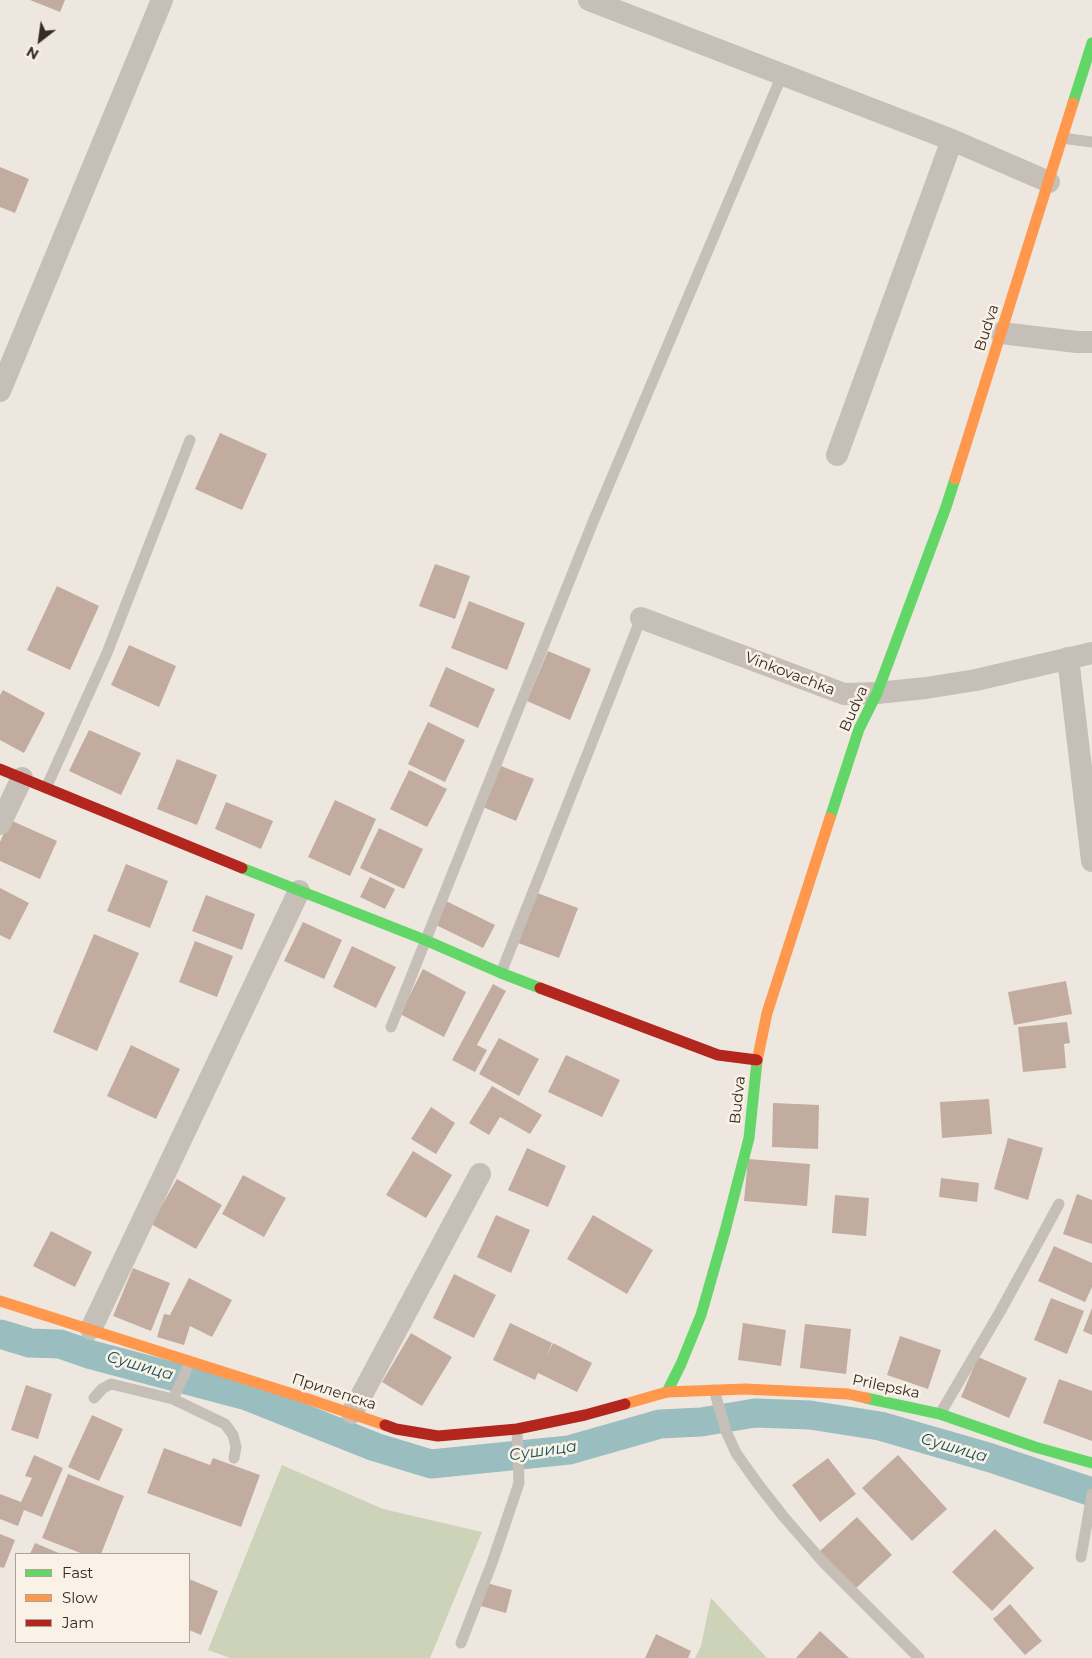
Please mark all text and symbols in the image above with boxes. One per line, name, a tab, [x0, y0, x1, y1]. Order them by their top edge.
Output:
north arrow	[15, 15, 65, 65]
text: N	[23, 42, 42, 64]
street label: Budva	[971, 302, 1003, 354]
street label: Vinkovachka	[742, 649, 838, 699]
street label: Budva	[836, 683, 872, 735]
street label: Budva	[727, 1075, 749, 1125]
water label: Сушица	[105, 1347, 175, 1385]
street label: Прилепска	[290, 1370, 378, 1414]
street label: Prilepska	[851, 1371, 921, 1403]
water label: Сушица	[919, 1429, 989, 1467]
water label: Сушица	[508, 1437, 578, 1465]
legend	[15, 1553, 190, 1643]
text: Fast	[62, 1563, 93, 1582]
text: Slow	[62, 1588, 98, 1607]
text: Jam	[62, 1613, 94, 1632]

